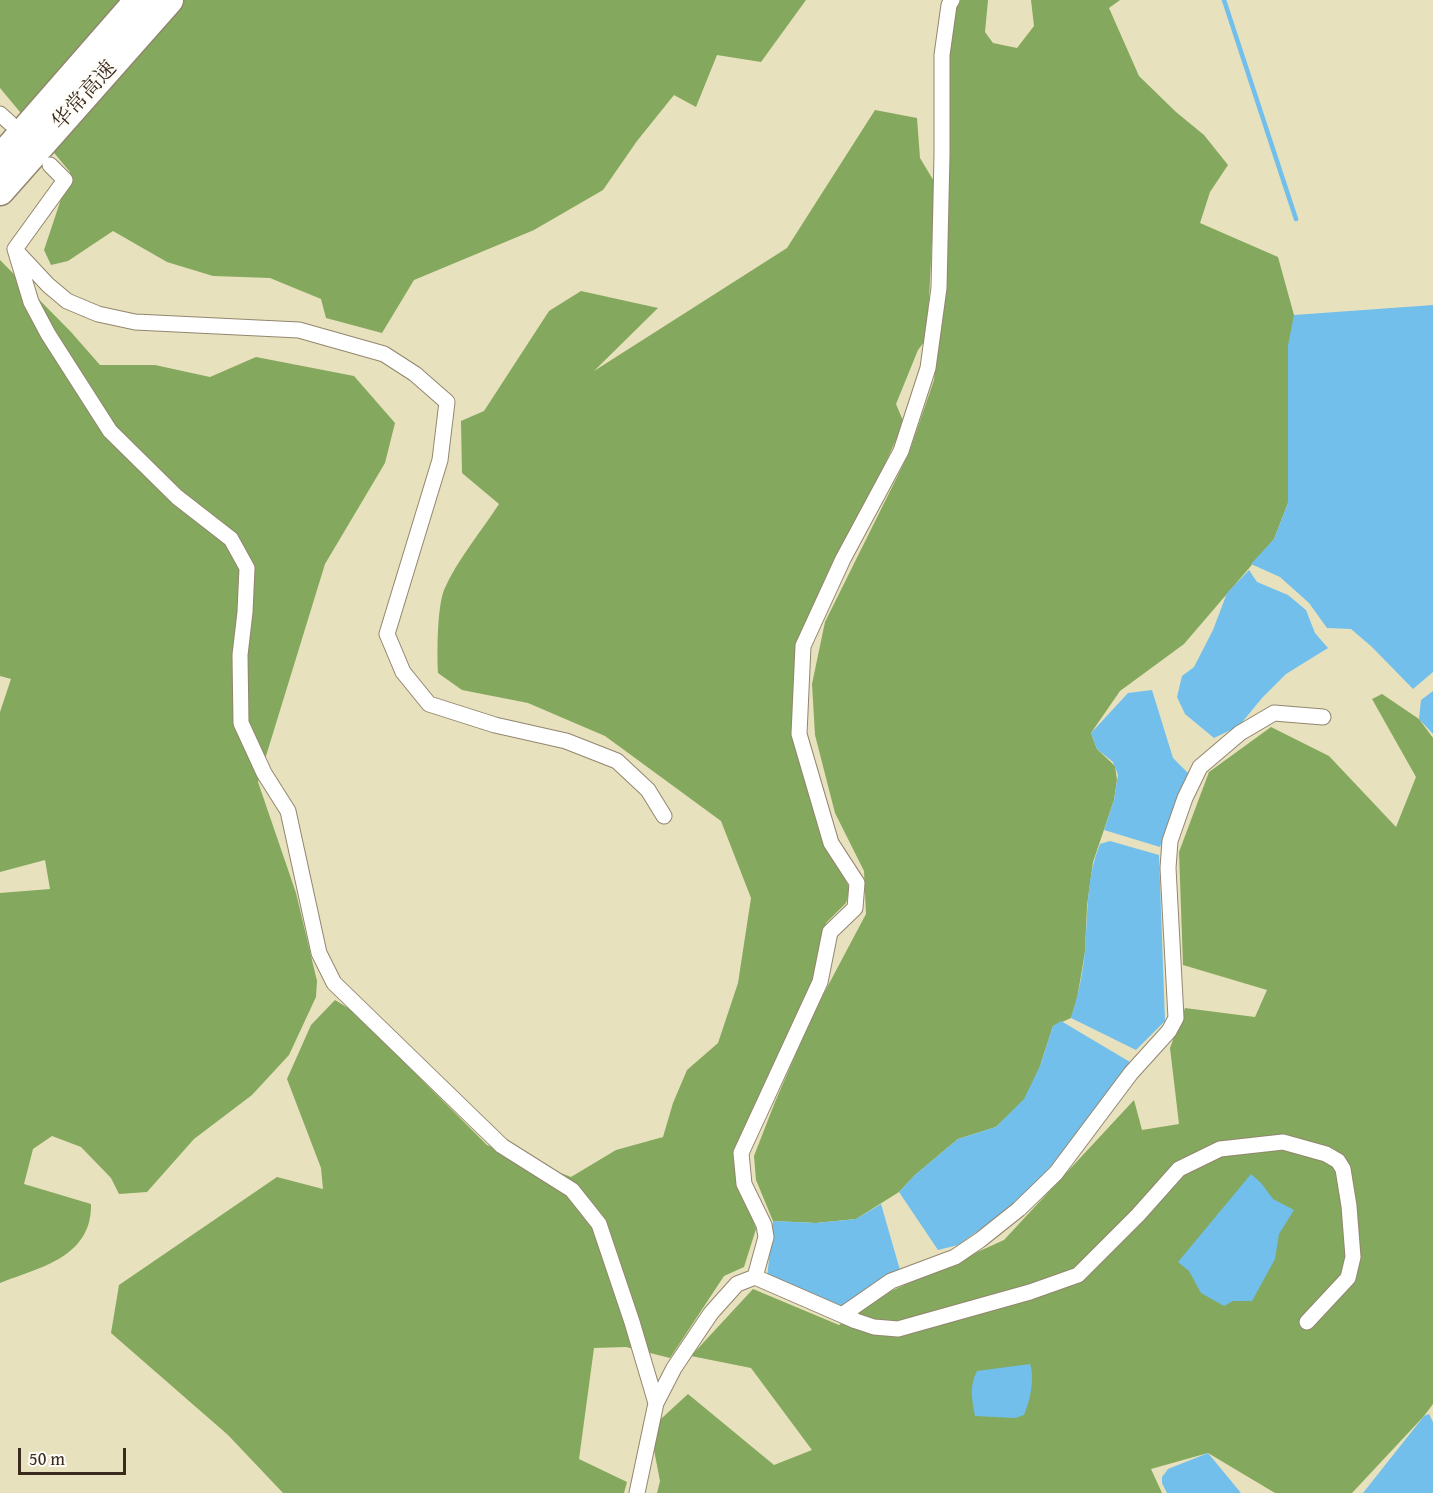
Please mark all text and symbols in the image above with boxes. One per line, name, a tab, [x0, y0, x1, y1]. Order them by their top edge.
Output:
street label: 华常高速	[48, 56, 122, 136]
scale bar	[21, 1436, 129, 1474]
text: 50 m	[29, 1445, 65, 1472]

